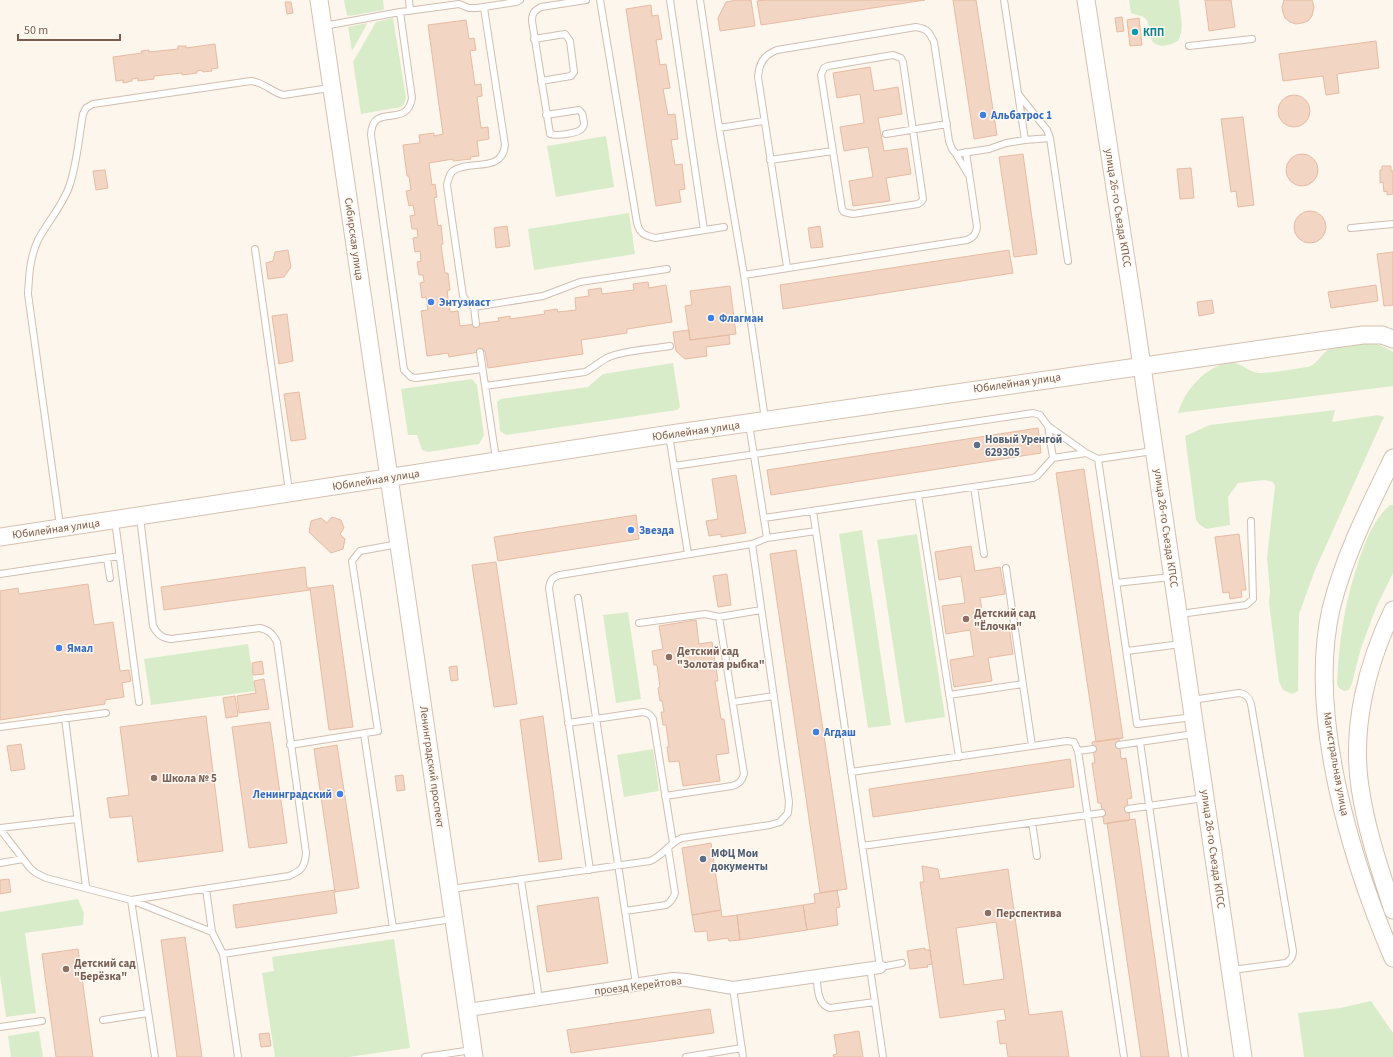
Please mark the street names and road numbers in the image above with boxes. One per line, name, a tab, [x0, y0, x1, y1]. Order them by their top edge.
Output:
street label: улица 26-го Съезда КПСС	[1101, 148, 1135, 268]
street label: Сибирская улица	[341, 197, 367, 281]
street label: Юбилейная улица	[972, 369, 1062, 397]
street label: Юбилейная улица	[651, 417, 741, 445]
street label: Юбилейная улица	[331, 466, 421, 494]
street label: улица 26-го Съезда КПСС	[1150, 468, 1182, 588]
street label: Юбилейная улица	[11, 515, 101, 543]
street label: Ленинградский проспект	[416, 705, 448, 829]
street label: Магистральная улица	[1319, 711, 1353, 817]
street label: улица 26-го Съезда КПСС	[1197, 789, 1229, 909]
street label: проезд Керейтова	[593, 973, 683, 999]

